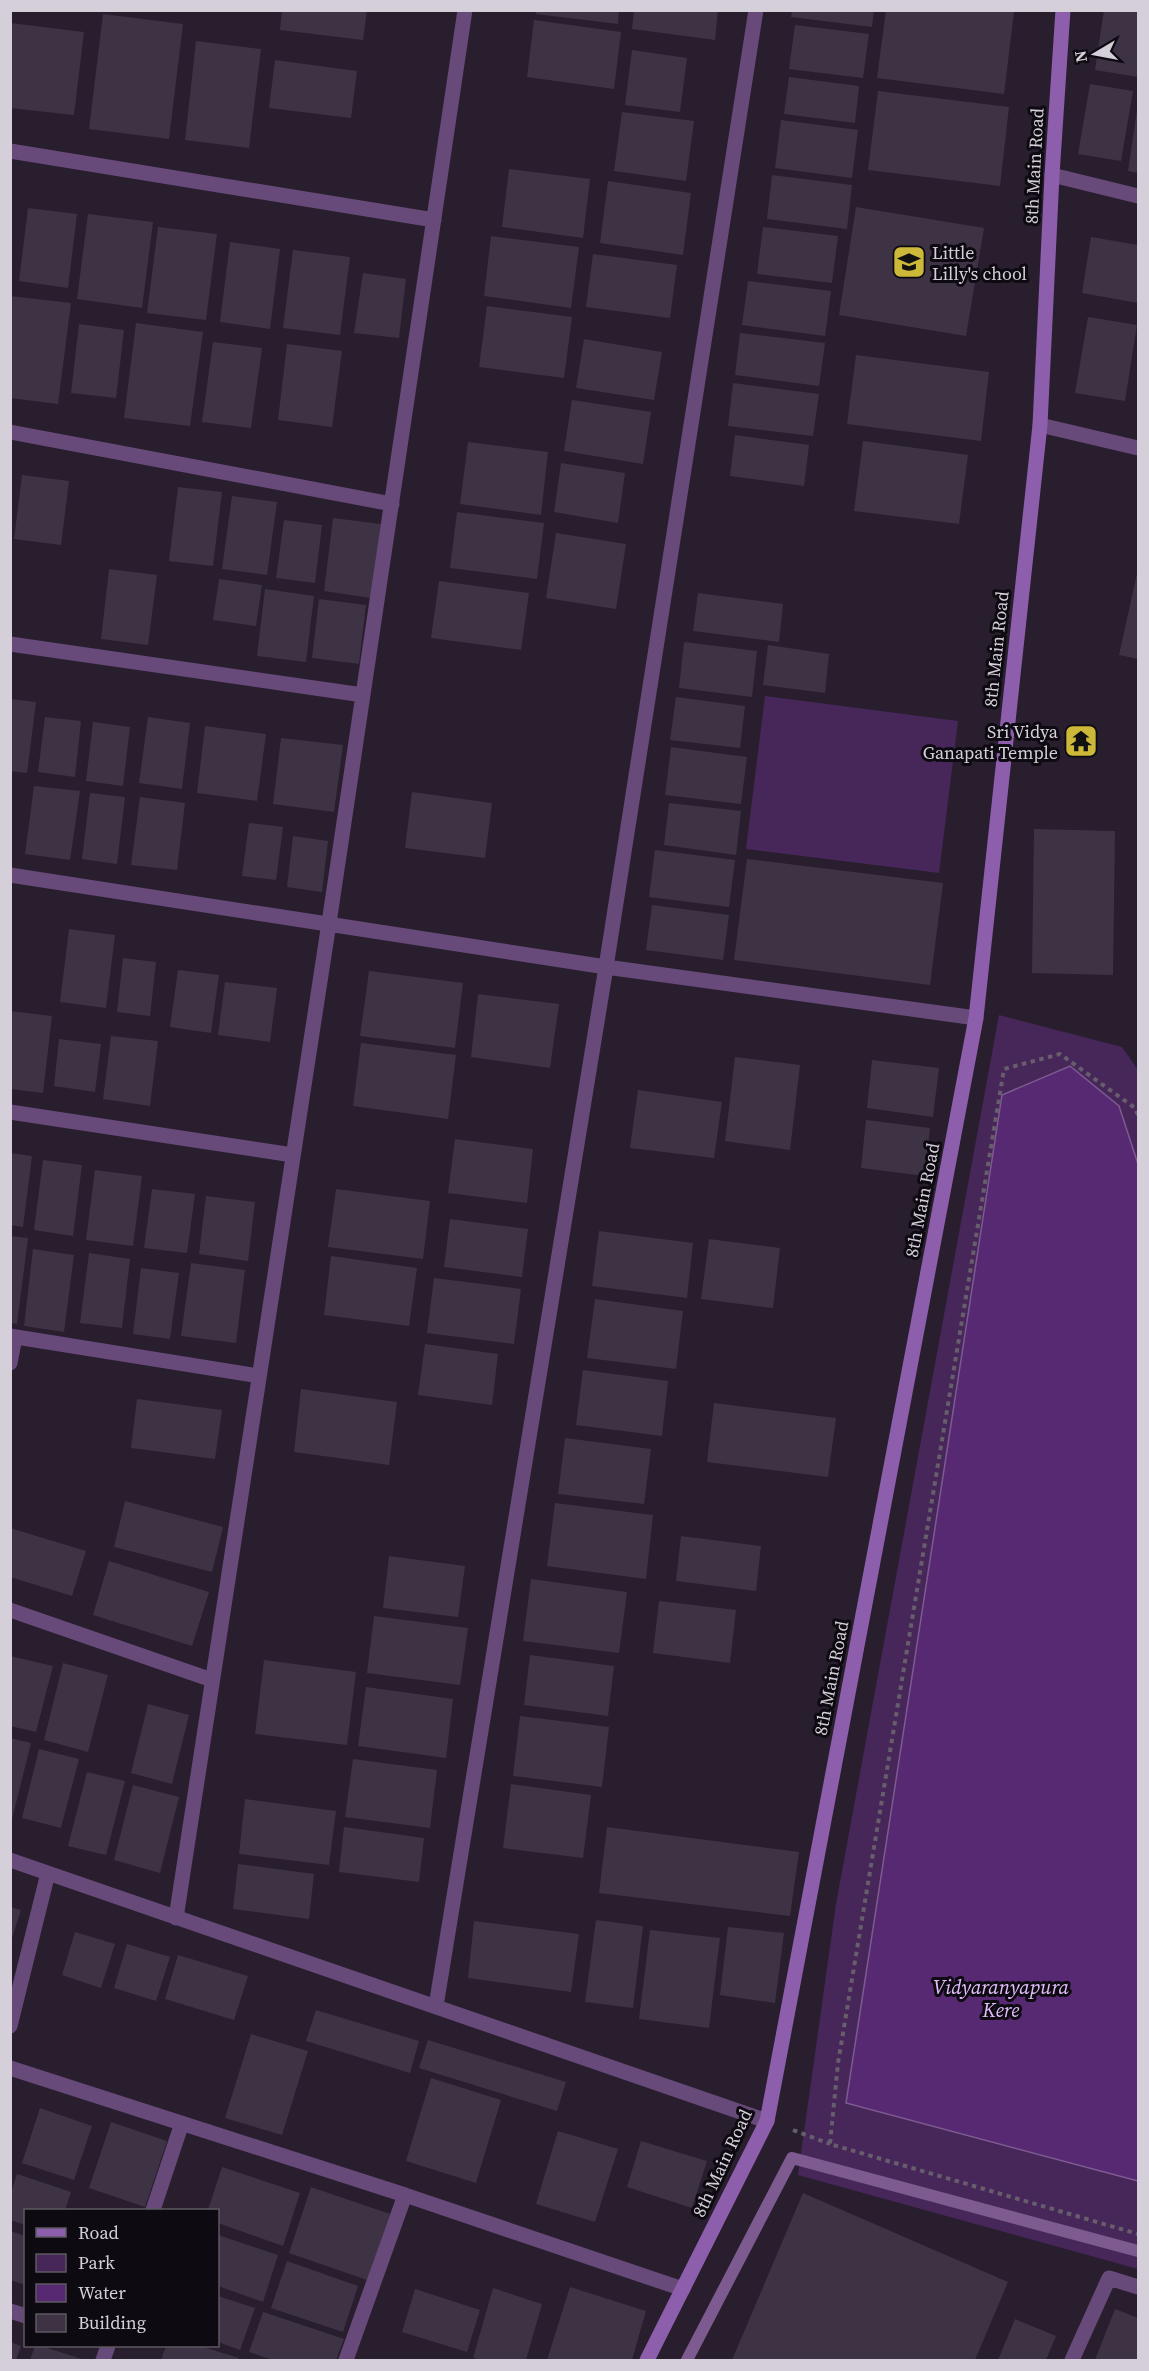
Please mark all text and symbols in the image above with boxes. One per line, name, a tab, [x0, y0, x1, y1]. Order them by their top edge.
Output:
north arrow	[1065, 24, 1125, 84]
text: N	[1068, 49, 1092, 64]
street label: 8th Main Road	[1018, 107, 1050, 225]
place label: Little Lilly's chool	[932, 240, 1027, 286]
school or university icon: Little Lilly's chool	[891, 244, 927, 280]
street label: 8th Main Road	[977, 590, 1015, 708]
place label: Sri Vidya Ganapati Temple	[923, 719, 1059, 765]
temple icon: Sri Vidya Ganapati Temple	[1063, 723, 1099, 759]
street label: 8th Main Road	[899, 1141, 945, 1259]
street label: 8th Main Road	[808, 1619, 854, 1737]
water label: Vidyaranyapura Kere	[933, 1973, 1069, 2024]
street label: 8th Main Road	[686, 2105, 758, 2221]
legend	[24, 2209, 219, 2347]
text: Road	[78, 2220, 119, 2245]
text: Park	[78, 2250, 115, 2275]
text: Water	[78, 2280, 126, 2305]
text: Building	[78, 2310, 146, 2335]

